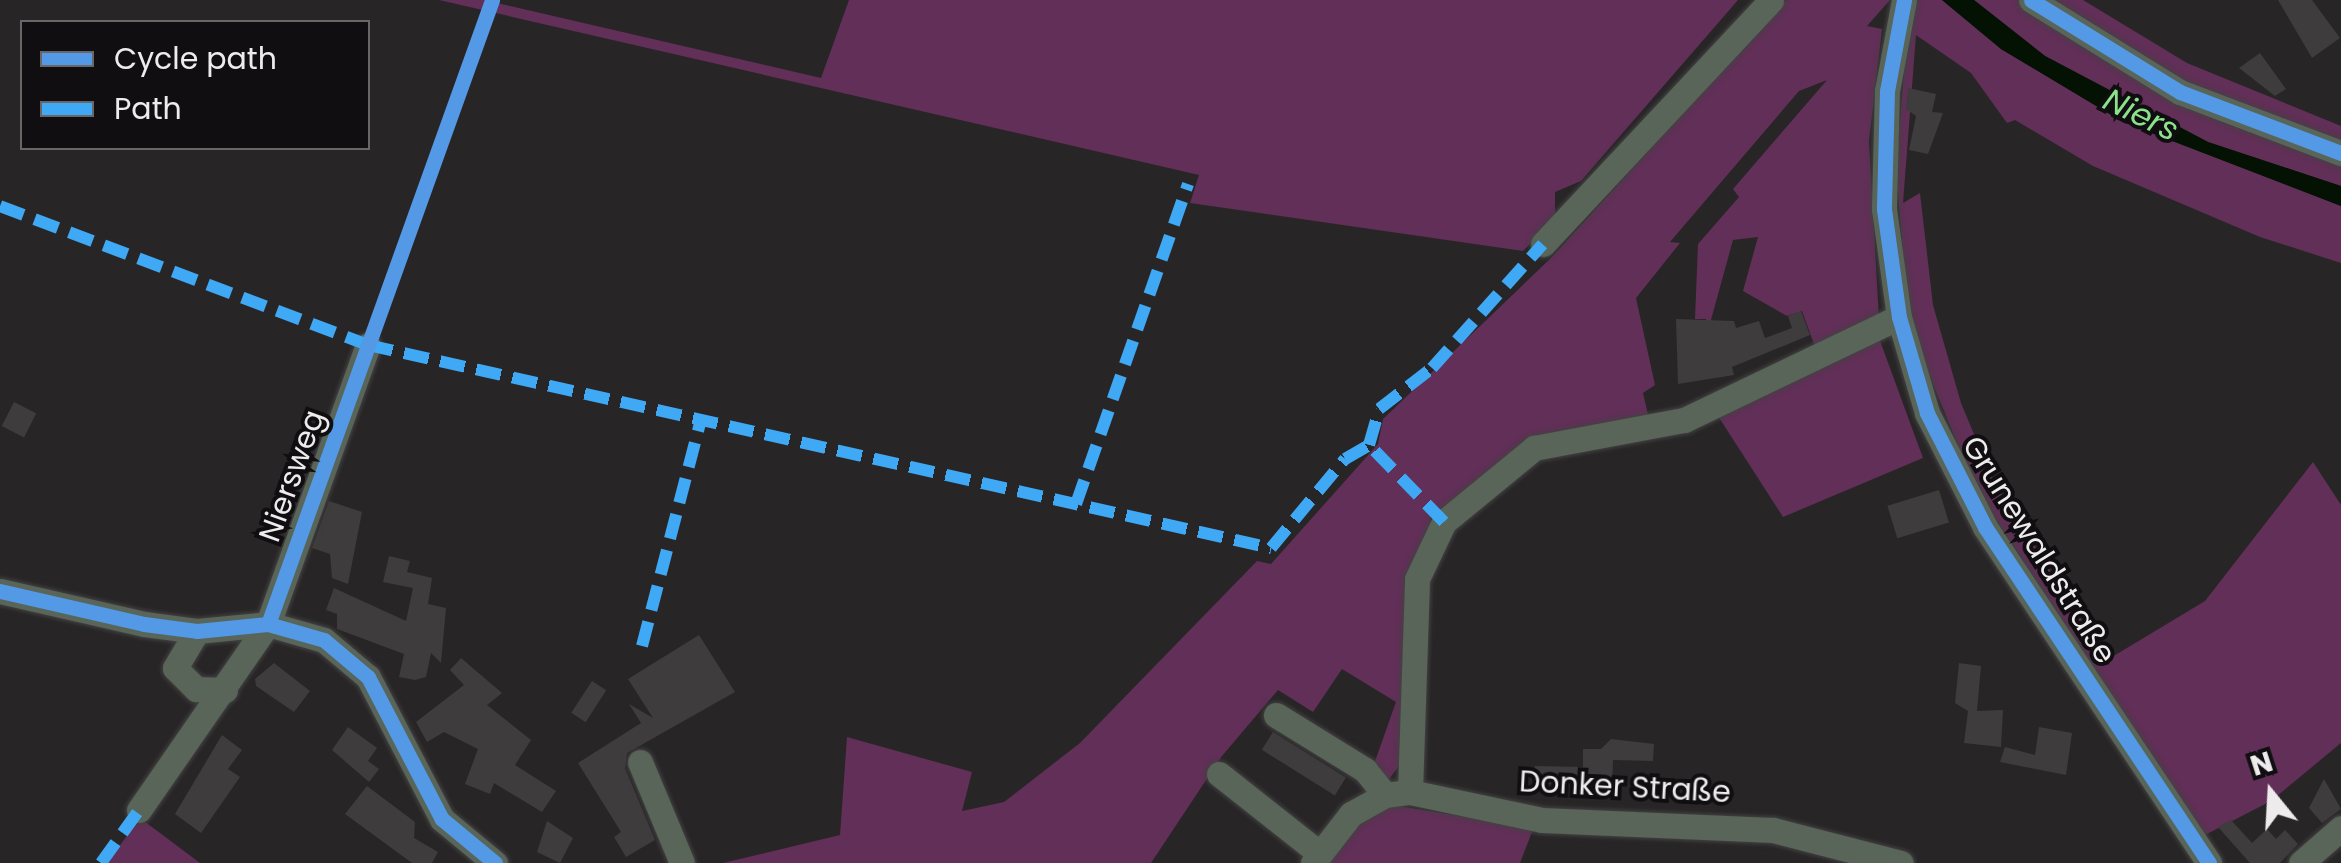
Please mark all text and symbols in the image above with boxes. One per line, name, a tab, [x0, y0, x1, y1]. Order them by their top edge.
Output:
legend	[20, 20, 370, 150]
text: Cycle path	[114, 37, 277, 80]
water label: Niers	[2097, 80, 2185, 150]
text: Path	[114, 87, 182, 130]
street label: Niersweg	[252, 405, 332, 547]
street label: Grunewaldstraße	[1955, 430, 2123, 670]
text: N	[2246, 742, 2278, 786]
north arrow	[2221, 743, 2321, 843]
street label: Donker Straße	[1518, 763, 1732, 811]

